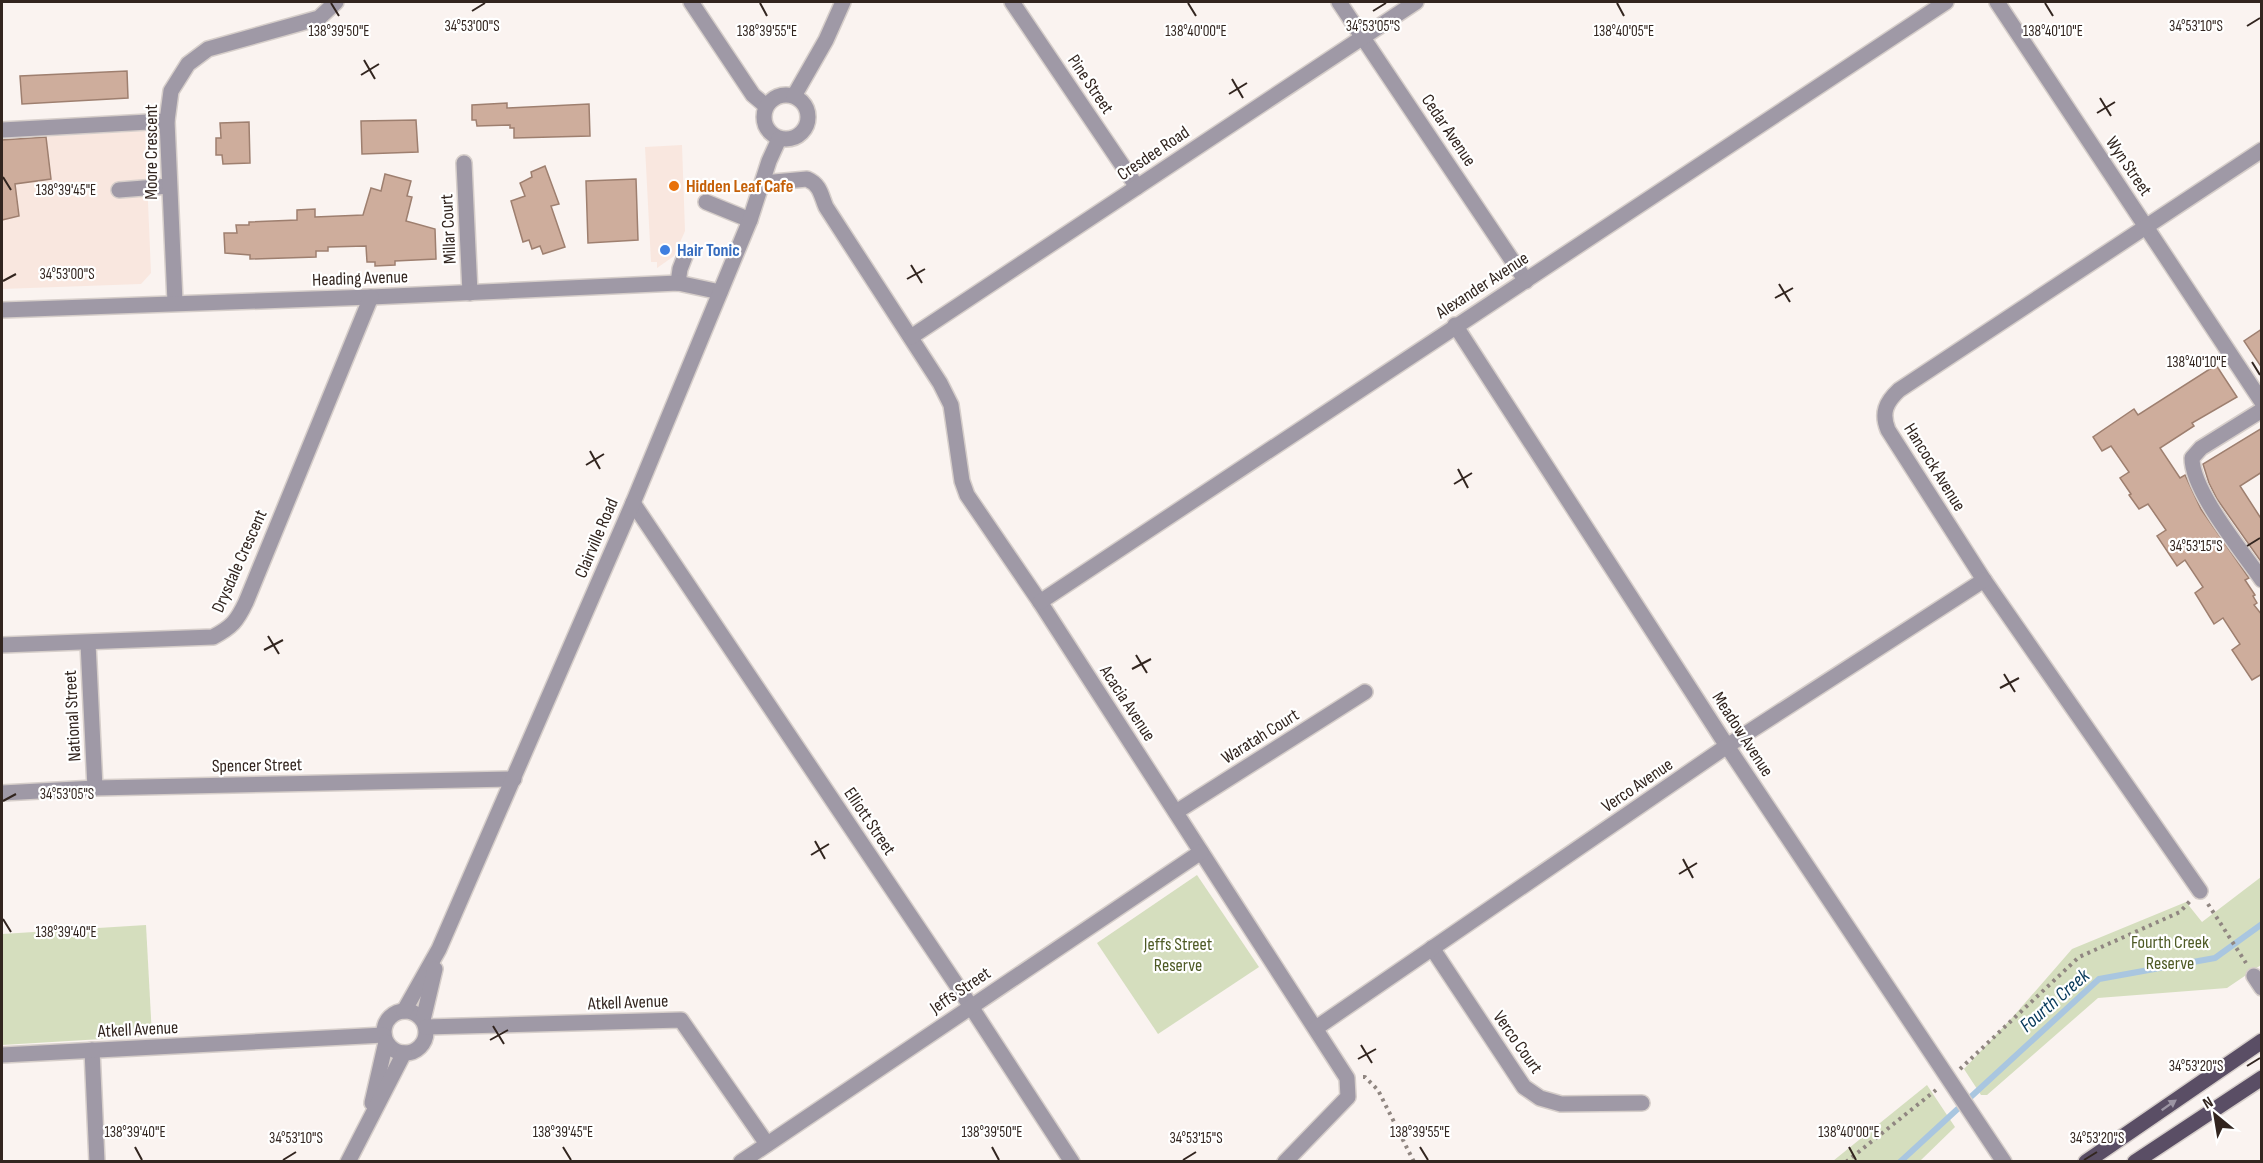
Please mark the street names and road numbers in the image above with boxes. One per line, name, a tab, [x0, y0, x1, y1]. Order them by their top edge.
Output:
street label: Pine Street	[1063, 51, 1118, 118]
street label: Cedar Avenue	[1417, 90, 1480, 170]
street label: Moore Crescent	[141, 104, 162, 200]
street label: Cresdee Road	[1113, 122, 1193, 185]
street label: Wyn Street	[2101, 133, 2156, 200]
street label: Millar Court	[436, 193, 461, 265]
street label: Alexander Avenue	[1431, 248, 1533, 324]
street label: Heading Avenue	[312, 266, 408, 291]
street label: Hancock Avenue	[1899, 420, 1970, 515]
street label: Clairville Road	[570, 495, 623, 581]
street label: Drysdale Crescent	[207, 506, 272, 616]
street label: Acacia Avenue	[1095, 661, 1160, 745]
street label: National Street	[60, 669, 85, 762]
street label: Meadow Avenue	[1707, 688, 1778, 781]
street label: Waratah Court	[1218, 704, 1303, 768]
street label: Spencer Street	[212, 754, 303, 777]
street label: Verco Avenue	[1598, 754, 1677, 817]
street label: Elliott Street	[839, 783, 900, 860]
street label: Jeffs Street	[925, 962, 995, 1019]
street label: Atkell Avenue	[586, 991, 669, 1014]
street label: Verco Court	[1488, 1007, 1547, 1078]
street label: Atkell Avenue	[96, 1017, 179, 1042]

